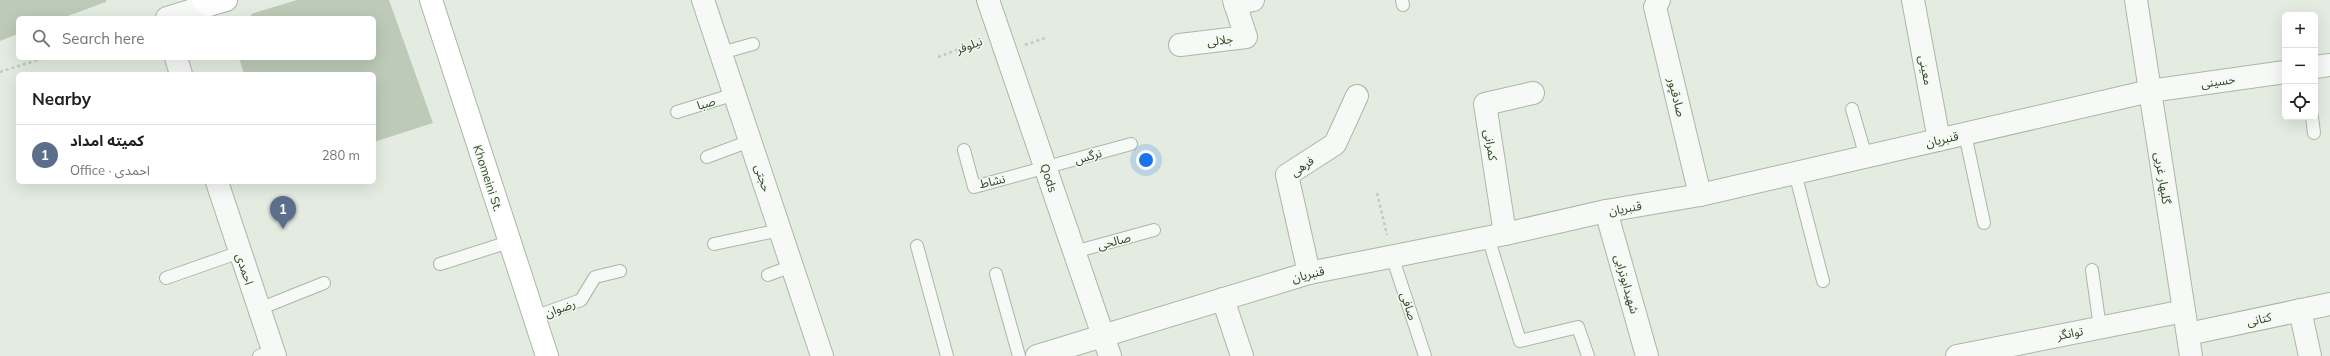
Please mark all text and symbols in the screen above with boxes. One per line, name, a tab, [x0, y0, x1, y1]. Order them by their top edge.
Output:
map controls	[2282, 12, 2318, 120]
button: +	[2282, 12, 2318, 48]
search box	[16, 16, 376, 60]
icon: search	[30, 27, 52, 49]
text: Search here	[62, 29, 144, 48]
street label: جلالی	[1206, 31, 1234, 49]
street label: نیلوفر	[953, 33, 984, 57]
button: −	[2282, 48, 2318, 84]
street label: معینی	[1916, 54, 1936, 86]
street label: حسینی	[2200, 71, 2236, 91]
street label: صادقپور	[1664, 75, 1689, 119]
button: locate	[2282, 84, 2318, 120]
text: Nearby	[32, 88, 91, 109]
street label: صبا	[695, 93, 717, 113]
street label: کمرانی	[1481, 128, 1501, 163]
street label: قنبریان	[1924, 128, 1960, 150]
text: کمیته امداد	[70, 131, 144, 150]
street label: Khomeini St.	[470, 143, 506, 213]
street label: نرگس	[1073, 145, 1103, 167]
text: 1	[41, 147, 49, 163]
text: 280 m	[322, 147, 360, 163]
your location	[1136, 150, 1156, 170]
street label: گلبهار غربی	[2151, 151, 2175, 206]
street label: فرهی	[1287, 153, 1317, 179]
text: Office · احمدی	[70, 162, 150, 178]
street label: حجتی	[752, 162, 774, 194]
street label: Qods	[1037, 162, 1061, 194]
street label: نشاط	[977, 171, 1007, 191]
pin: 1	[270, 196, 296, 229]
street label: قنبریان	[1607, 198, 1643, 218]
street label: صالحی	[1096, 229, 1132, 253]
street label: احمدی	[233, 251, 257, 287]
street label: شهیدابوترابی	[1611, 253, 1643, 315]
street label: قنبریان	[1290, 263, 1326, 285]
street label: صافی	[1397, 290, 1421, 322]
street label: رضوان	[543, 296, 577, 320]
street label: کتانی	[2245, 309, 2274, 329]
street label: توانگر	[2055, 323, 2085, 343]

